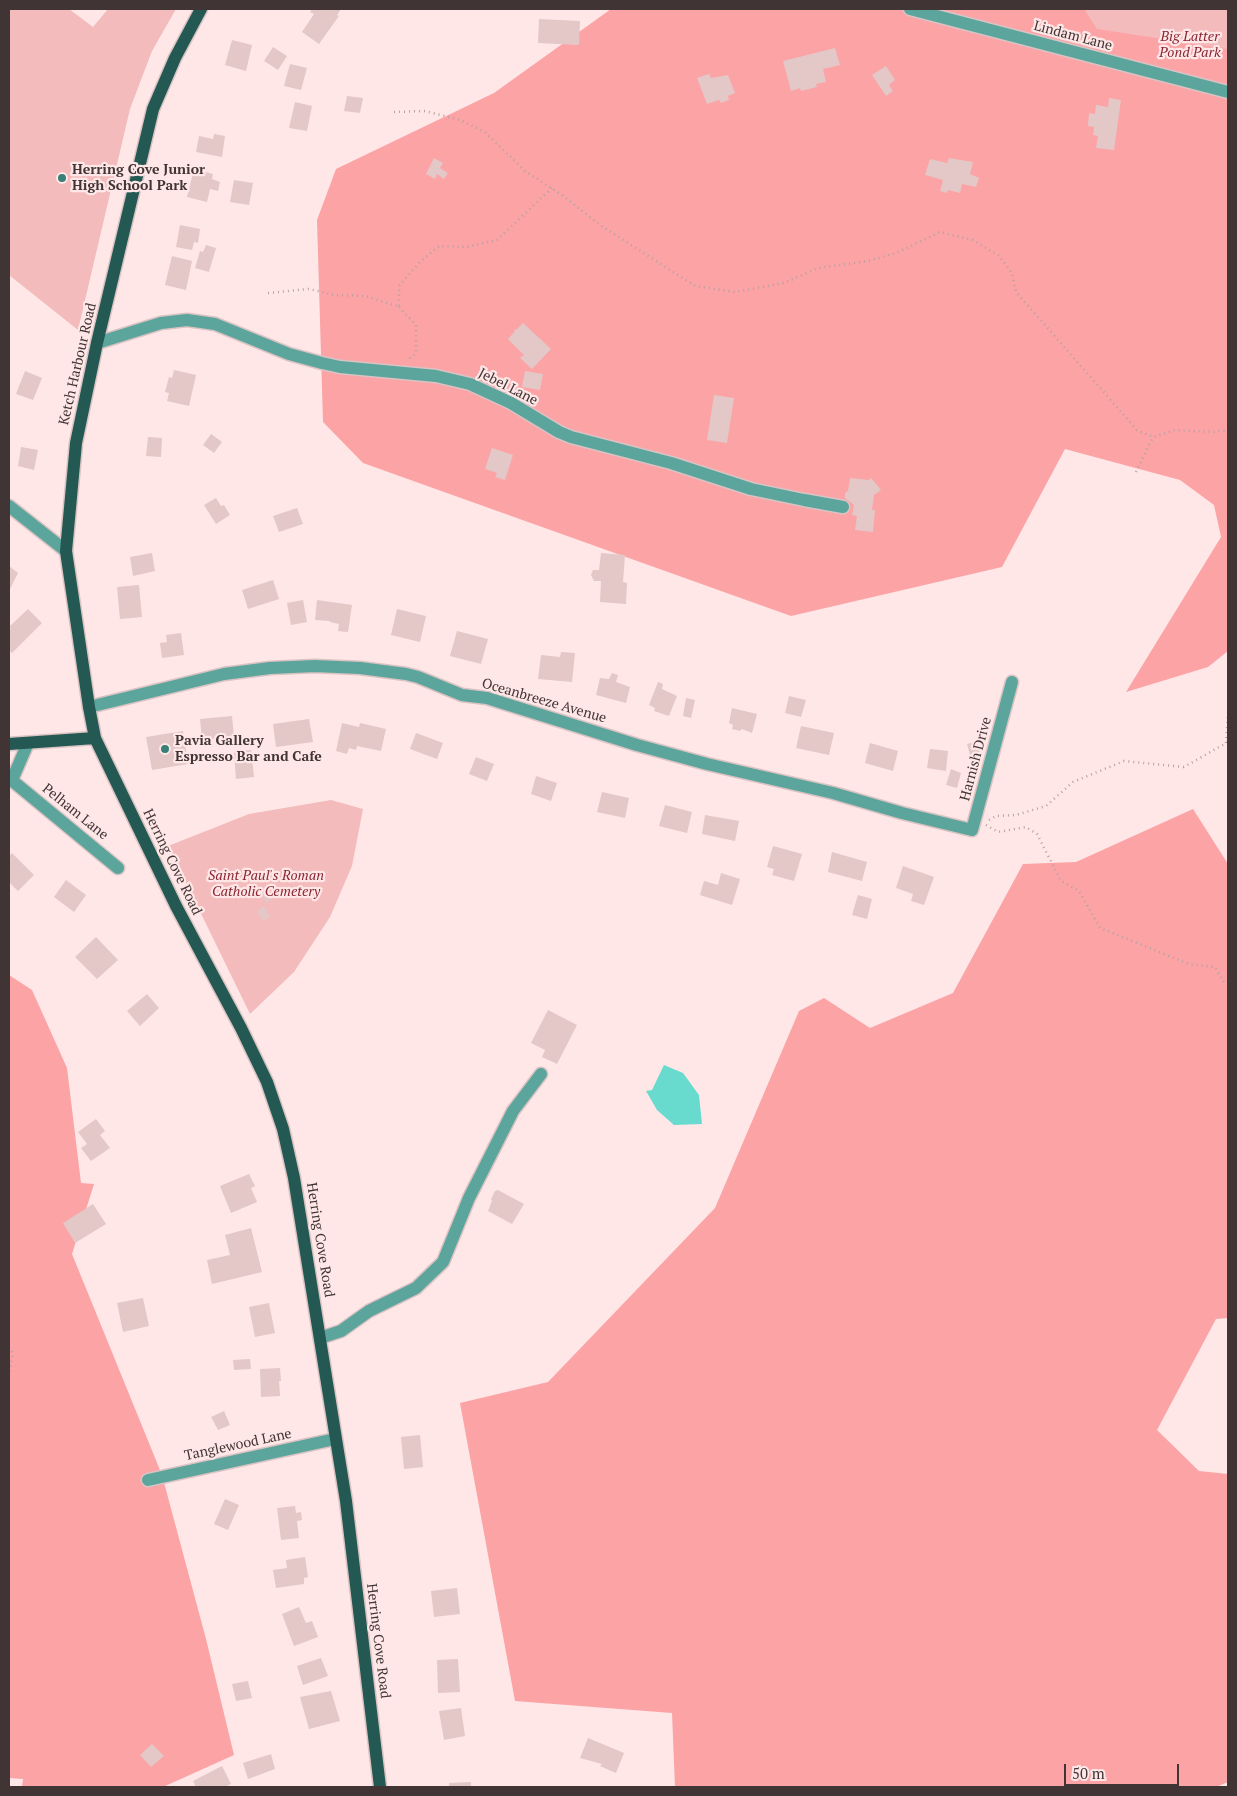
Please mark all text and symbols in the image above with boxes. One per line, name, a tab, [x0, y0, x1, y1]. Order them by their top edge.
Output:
street label: Lindam Lane	[1032, 17, 1114, 55]
park label: Big Latter Pond Park	[1159, 29, 1221, 62]
place label: Herring Cove Junior High School Park	[72, 162, 205, 194]
marker: Herring Cove Junior High School Park	[56, 172, 68, 184]
street label: Ketch Harbour Road	[56, 301, 100, 427]
street label: Jebel Lane	[476, 365, 540, 409]
street label: Oceanbreeze Avenue	[480, 675, 608, 727]
street label: Harnish Drive	[957, 715, 995, 803]
place label: Pavia Gallery Espresso Bar and Cafe	[175, 733, 322, 766]
marker: Pavia Gallery Espresso Bar and Cafe	[159, 743, 171, 755]
street label: Pelham Lane	[39, 780, 111, 844]
street label: Herring Cove Road	[139, 806, 205, 918]
park label: Saint Paul's Roman Catholic Cemetery	[208, 868, 324, 900]
street label: Herring Cove Road	[303, 1181, 337, 1299]
street label: Tanglewood Lane	[183, 1425, 293, 1465]
street label: Herring Cove Road	[363, 1582, 393, 1700]
scale bar	[1067, 1754, 1182, 1786]
text: 50 m	[1072, 1763, 1105, 1783]

